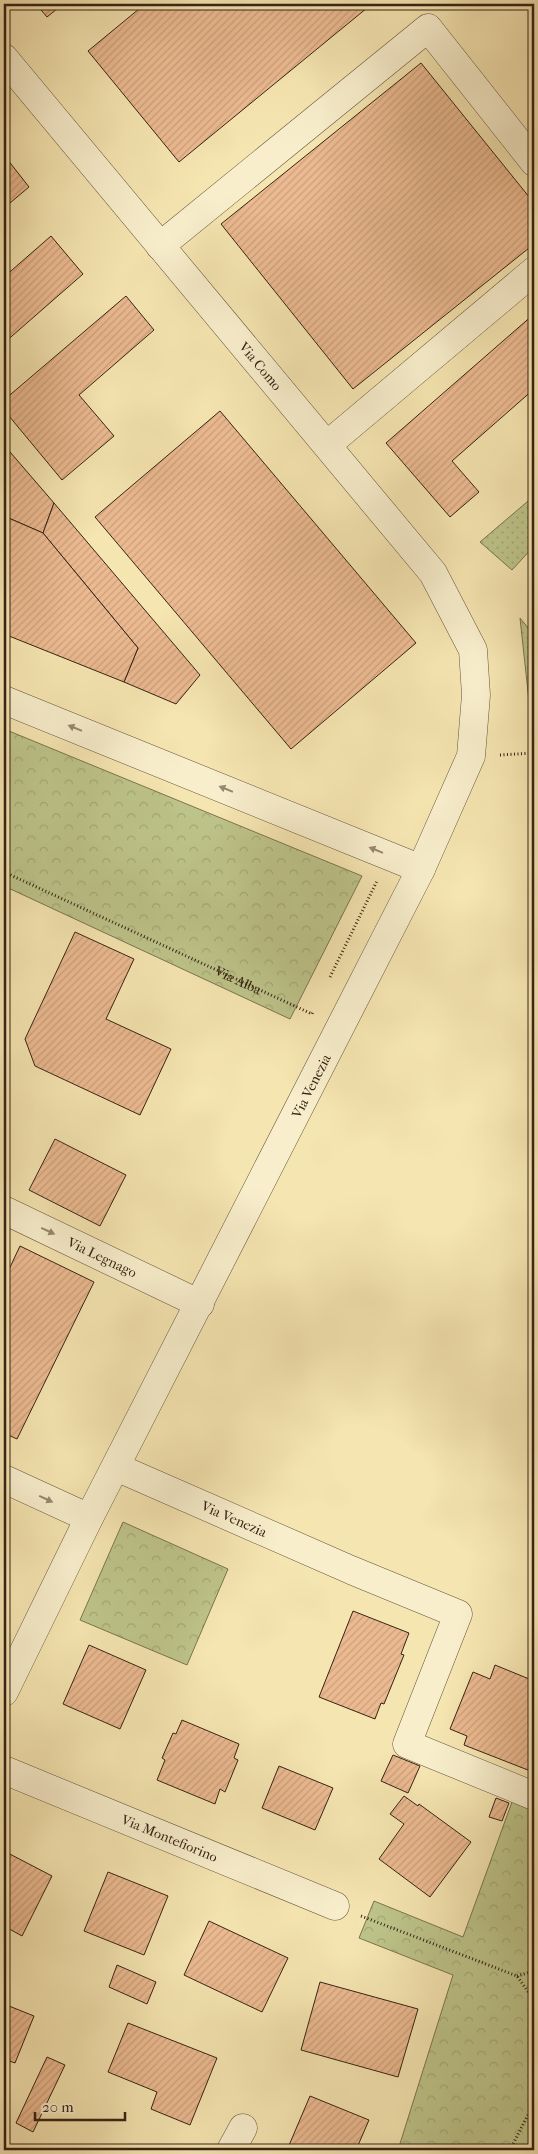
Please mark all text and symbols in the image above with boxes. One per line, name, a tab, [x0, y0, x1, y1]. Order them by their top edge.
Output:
street label: Via Como	[235, 338, 285, 394]
one-way arrow	[68, 724, 82, 732]
one-way arrow	[218, 785, 233, 793]
one-way arrow	[369, 846, 383, 854]
street label: Via Alba	[211, 962, 265, 999]
street label: Via Venezia	[288, 1051, 335, 1122]
one-way arrow	[41, 1227, 55, 1235]
street label: Via Legnago	[64, 1233, 140, 1281]
one-way arrow	[39, 1494, 54, 1503]
street label: Via Venezia	[198, 1497, 270, 1541]
street label: Via Montefiorino	[118, 1811, 220, 1866]
scale bar	[35, 2089, 125, 2121]
text: 20 m	[42, 2098, 74, 2116]

